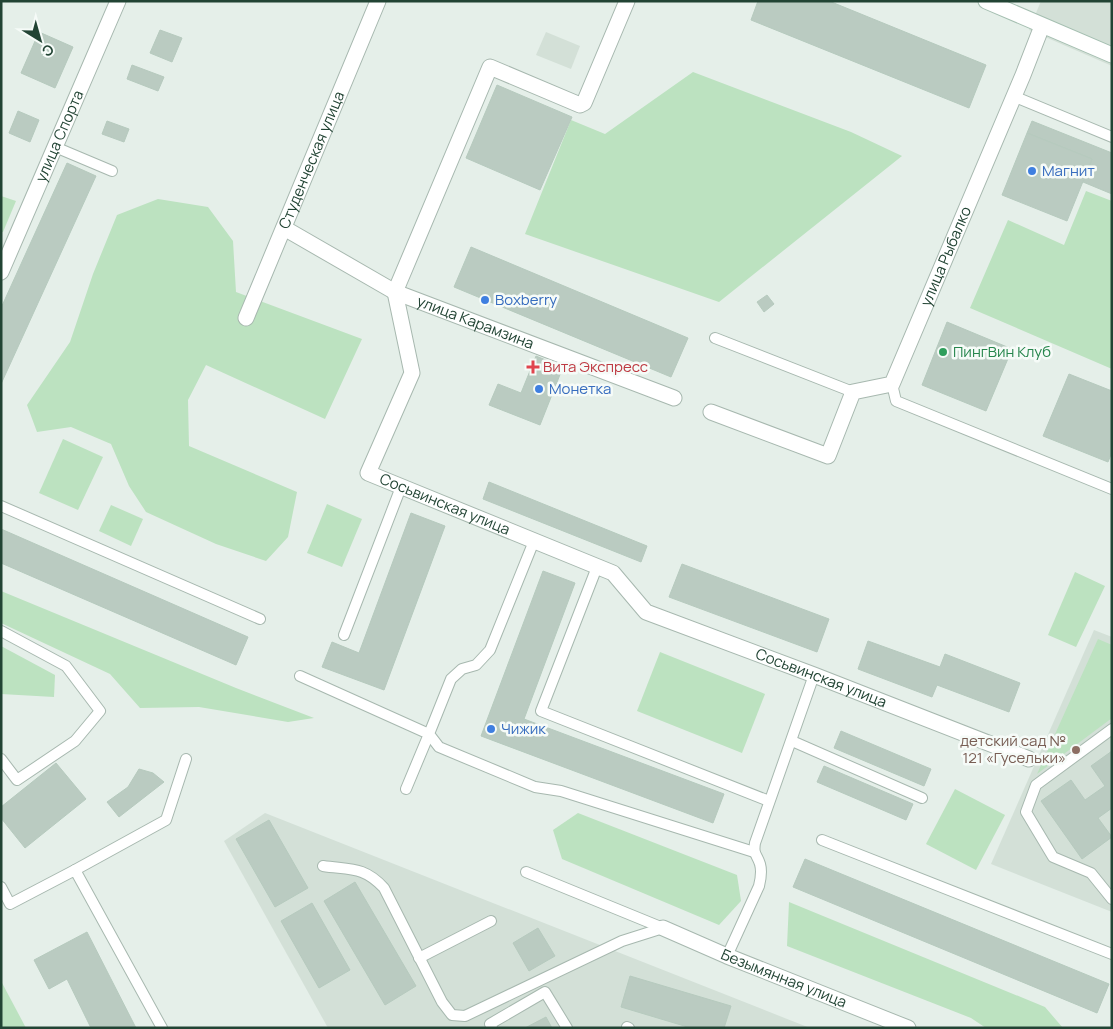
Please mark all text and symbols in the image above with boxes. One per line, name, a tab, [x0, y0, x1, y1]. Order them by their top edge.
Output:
north arrow	[15, 15, 65, 65]
text: С	[38, 40, 58, 61]
street label: улица Спорта	[30, 87, 88, 185]
street label: Студенческая улица	[273, 88, 349, 232]
place label: Магнит	[1042, 160, 1095, 181]
marker: Магнит	[1026, 165, 1038, 177]
street label: улица Рыбалко	[915, 203, 976, 309]
place label: Boxberry	[495, 289, 557, 310]
street label: улица Карамзина	[414, 290, 537, 354]
marker: Boxberry	[479, 294, 491, 306]
place label: ПингВин Клуб	[953, 341, 1051, 362]
marker: ПингВин Клуб	[937, 346, 949, 358]
place label: Вита Экспресс	[543, 356, 648, 377]
marker: Вита Экспресс	[527, 361, 539, 373]
place label: Монетка	[549, 378, 611, 399]
marker: Монетка	[533, 383, 545, 395]
street label: Сосьвинская улица	[377, 468, 513, 540]
street label: Сосьвинская улица	[753, 643, 890, 712]
place label: Чижик	[501, 718, 546, 739]
marker: Чижик	[485, 723, 497, 735]
place label: детский сад № 121 «Гусельки»	[960, 730, 1066, 768]
marker: детский сад № 121 «Гусельки»	[1070, 744, 1082, 756]
street label: Безымянная улица	[718, 944, 850, 1013]

